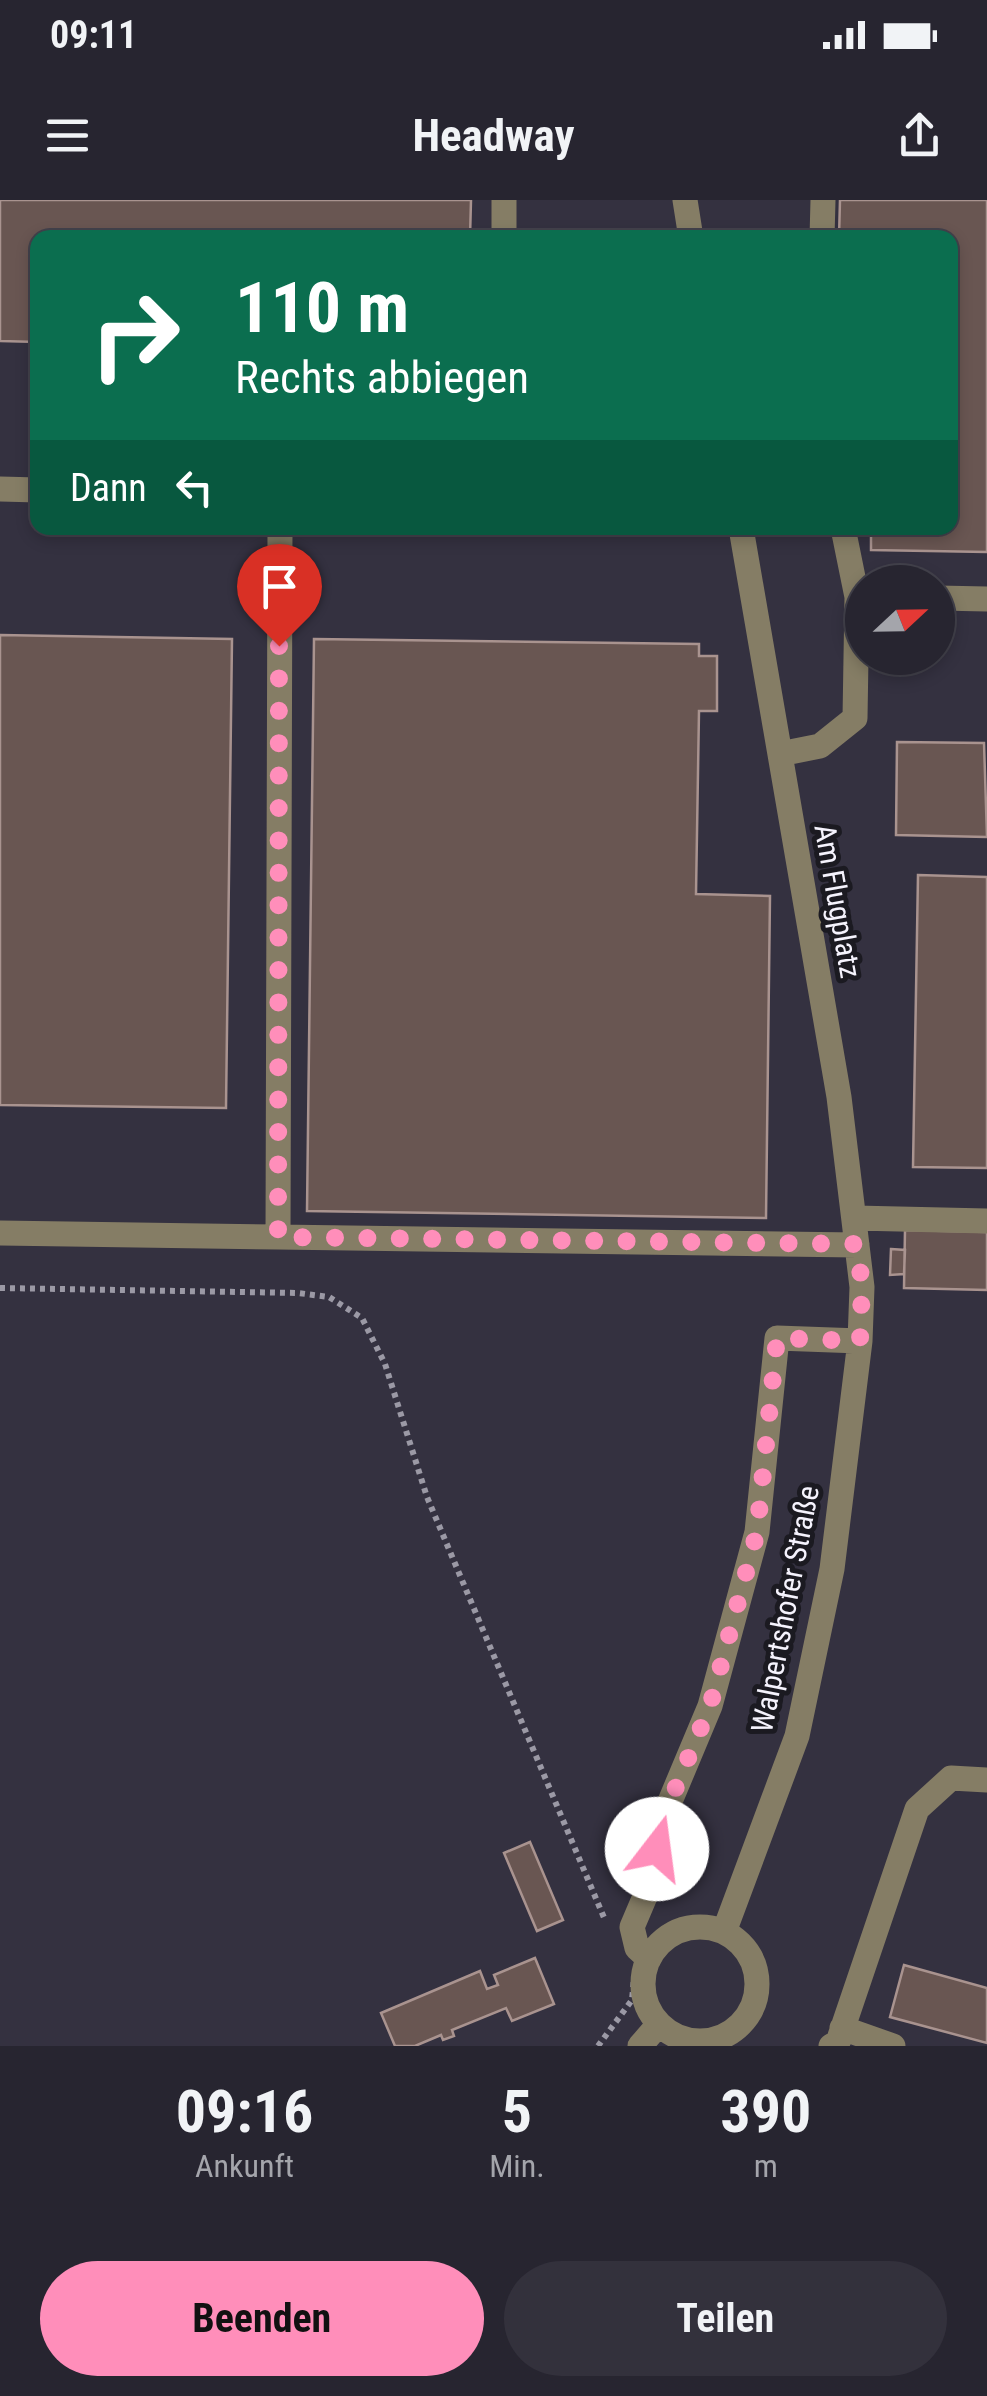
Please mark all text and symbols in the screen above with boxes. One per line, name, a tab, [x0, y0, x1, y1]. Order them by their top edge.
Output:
text: 09:11	[50, 13, 137, 57]
icon: menu	[40, 108, 95, 163]
icon: share	[892, 108, 947, 163]
text: Headway	[412, 109, 575, 162]
text: 110 m	[235, 267, 409, 349]
icon: right	[70, 270, 200, 400]
text: Rechts abbiegen	[235, 351, 529, 404]
icon: left	[167, 460, 222, 515]
text: Dann	[70, 466, 147, 510]
pin	[237, 544, 322, 647]
icon: arrive	[252, 559, 307, 614]
north arrow	[845, 565, 955, 675]
map controls	[845, 565, 955, 675]
street label: Am Flugplatz	[807, 821, 869, 981]
street label: Walpertshofer Straße	[744, 1483, 826, 1735]
position arrow	[605, 1797, 709, 1901]
text: 09:16	[176, 2076, 313, 2147]
text: 5	[502, 2076, 532, 2147]
text: 390	[720, 2076, 811, 2147]
text: Ankunft	[195, 2147, 294, 2185]
text: Min.	[489, 2147, 545, 2185]
text: m	[754, 2147, 778, 2185]
button: Beenden	[40, 2261, 484, 2376]
button: Teilen	[504, 2261, 947, 2376]

